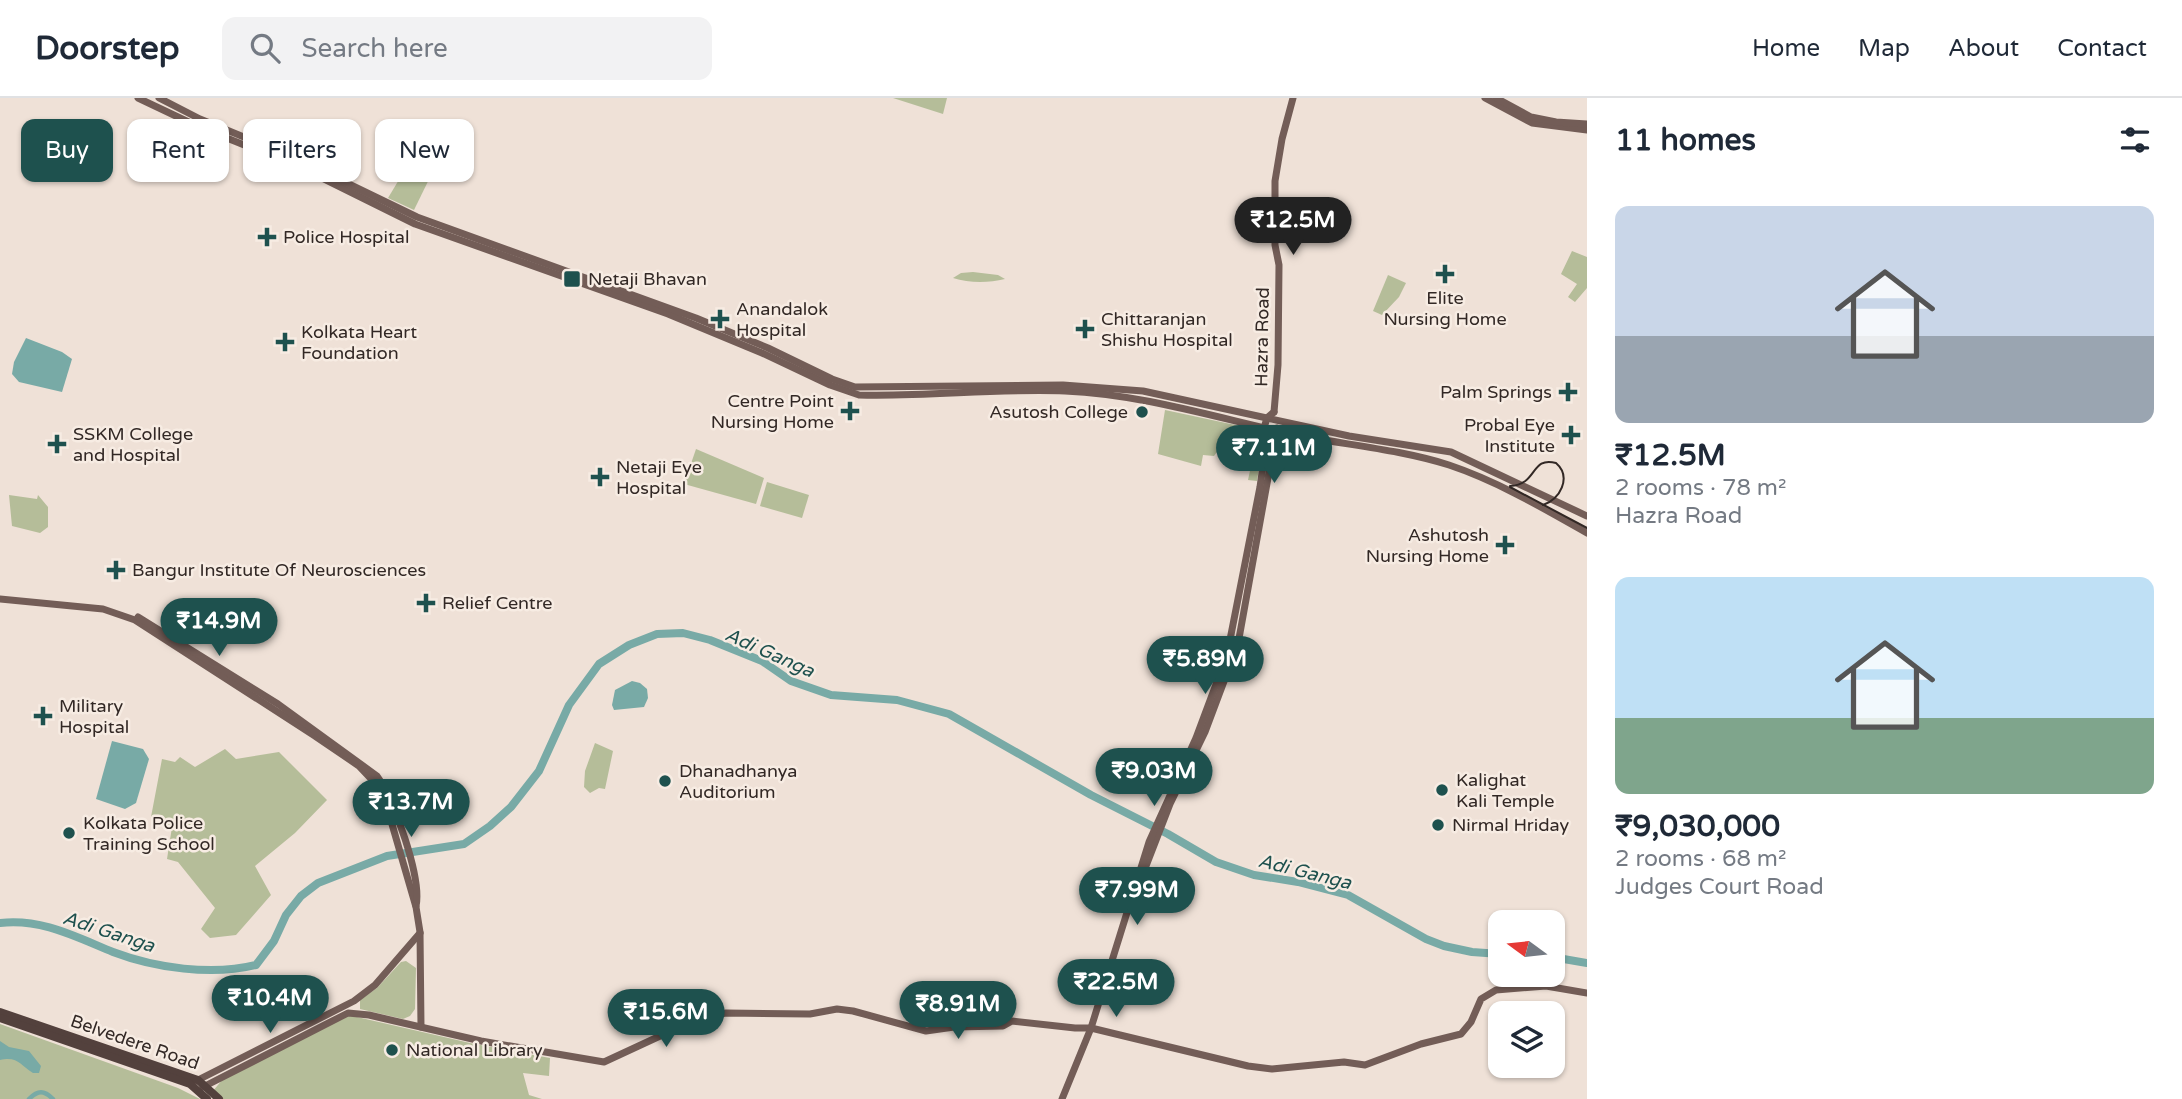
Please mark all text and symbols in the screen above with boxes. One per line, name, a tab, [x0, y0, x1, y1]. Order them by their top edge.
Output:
search box	[222, 17, 712, 80]
text: Doorstep	[35, 29, 180, 68]
icon: search	[246, 29, 284, 67]
text: Search here	[302, 33, 448, 64]
text: Home	[1752, 34, 1820, 63]
text: Map	[1858, 34, 1910, 63]
text: About	[1948, 34, 2019, 63]
text: Contact	[2057, 34, 2147, 63]
chip: Buy	[21, 119, 113, 182]
chip: Rent	[127, 119, 229, 182]
chip: Filters	[243, 119, 361, 182]
chip: New	[375, 119, 474, 182]
icon: filters	[2116, 121, 2154, 159]
text: 11 homes	[1615, 122, 1756, 159]
pin: ₹12.5M	[1236, 198, 1350, 257]
text: ₹12.5M	[1251, 206, 1336, 234]
place label: Police Hospital	[283, 226, 409, 248]
marker: Police Hospital	[257, 227, 277, 247]
icon: home	[1822, 251, 1948, 377]
marker: Elite Nursing Home	[1435, 264, 1455, 284]
place label: Netaji Bhavan	[588, 268, 707, 290]
marker: Netaji Bhavan	[562, 269, 582, 289]
street label: Hazra Road	[1250, 287, 1274, 387]
place label: Elite Nursing Home	[1383, 287, 1507, 330]
place label: Anandalok Hospital	[736, 298, 828, 341]
place label: Chittaranjan Shishu Hospital	[1101, 308, 1233, 351]
marker: Anandalok Hospital	[710, 309, 730, 329]
marker: Chittaranjan Shishu Hospital	[1075, 319, 1095, 339]
place label: Kolkata Heart Foundation	[301, 321, 417, 364]
marker: Kolkata Heart Foundation	[275, 332, 295, 352]
place label: Palm Springs	[1440, 381, 1552, 403]
marker: Palm Springs	[1558, 382, 1578, 402]
place label: Centre Point Nursing Home	[711, 390, 834, 433]
marker: Centre Point Nursing Home	[840, 401, 860, 421]
place label: Asutosh College	[989, 401, 1128, 423]
marker: Asutosh College	[1134, 404, 1150, 420]
place label: Probal Eye Institute	[1464, 414, 1555, 457]
place label: SSKM College and Hospital	[73, 423, 193, 466]
marker: Probal Eye Institute	[1561, 425, 1581, 445]
pin: ₹7.11M	[1217, 426, 1331, 485]
marker: SSKM College and Hospital	[47, 434, 67, 454]
text: ₹7.11M	[1232, 434, 1316, 462]
text: ₹12.5M	[1615, 437, 1726, 474]
place label: Netaji Eye Hospital	[616, 456, 702, 499]
marker: Netaji Eye Hospital	[590, 467, 610, 487]
text: 2 rooms · 78 m²	[1615, 474, 1786, 502]
text: Hazra Road	[1615, 502, 1742, 530]
place label: Ashutosh Nursing Home	[1366, 524, 1489, 567]
marker: Ashutosh Nursing Home	[1495, 535, 1515, 555]
place label: Bangur Institute Of Neurosciences	[132, 559, 426, 581]
marker: Bangur Institute Of Neurosciences	[106, 560, 126, 580]
place label: Relief Centre	[442, 592, 553, 614]
marker: Relief Centre	[416, 593, 436, 613]
pin: ₹14.9M	[162, 598, 276, 658]
text: ₹14.9M	[177, 607, 262, 635]
icon: home	[1822, 622, 1948, 748]
water label: Adi Ganga	[722, 624, 819, 683]
pin: ₹5.89M	[1148, 636, 1262, 696]
text: ₹5.89M	[1163, 645, 1247, 673]
place label: Military Hospital	[59, 695, 129, 738]
marker: Military Hospital	[33, 706, 53, 726]
pin: ₹9.03M	[1097, 748, 1211, 808]
text: ₹9.03M	[1112, 757, 1197, 785]
place label: Dhanadhanya Auditorium	[679, 760, 797, 803]
place label: Kalighat Kali Temple	[1456, 769, 1554, 812]
marker: Dhanadhanya Auditorium	[657, 773, 673, 789]
pin: ₹13.7M	[354, 780, 468, 839]
marker: Kalighat Kali Temple	[1434, 782, 1450, 798]
text: ₹13.7M	[369, 788, 453, 816]
text: ₹9,030,000	[1615, 808, 1780, 845]
place label: Kolkata Police Training School	[83, 812, 215, 855]
place label: Nirmal Hriday	[1452, 814, 1570, 836]
marker: Nirmal Hriday	[1430, 817, 1446, 833]
marker: Kolkata Police Training School	[61, 825, 77, 841]
text: 2 rooms · 68 m²	[1615, 845, 1786, 873]
water label: Adi Ganga	[1256, 850, 1355, 894]
pin: ₹7.99M	[1080, 868, 1194, 927]
text: Judges Court Road	[1615, 873, 1824, 901]
text: ₹7.99M	[1095, 876, 1179, 904]
water label: Adi Ganga	[60, 907, 158, 957]
north arrow	[1488, 910, 1564, 987]
map controls	[1488, 910, 1565, 1078]
pin: ₹22.5M	[1059, 960, 1173, 1019]
text: ₹22.5M	[1074, 968, 1159, 996]
pin: ₹10.4M	[213, 976, 327, 1035]
pin: ₹8.91M	[901, 982, 1015, 1041]
text: ₹10.4M	[228, 984, 312, 1012]
pin: ₹15.6M	[609, 990, 723, 1049]
text: ₹8.91M	[916, 990, 1001, 1018]
text: ₹15.6M	[624, 998, 708, 1026]
button: layers	[1488, 1001, 1565, 1078]
street label: Belvedere Road	[68, 1010, 202, 1074]
place label: National Library	[406, 1039, 543, 1061]
marker: National Library	[384, 1042, 400, 1058]

